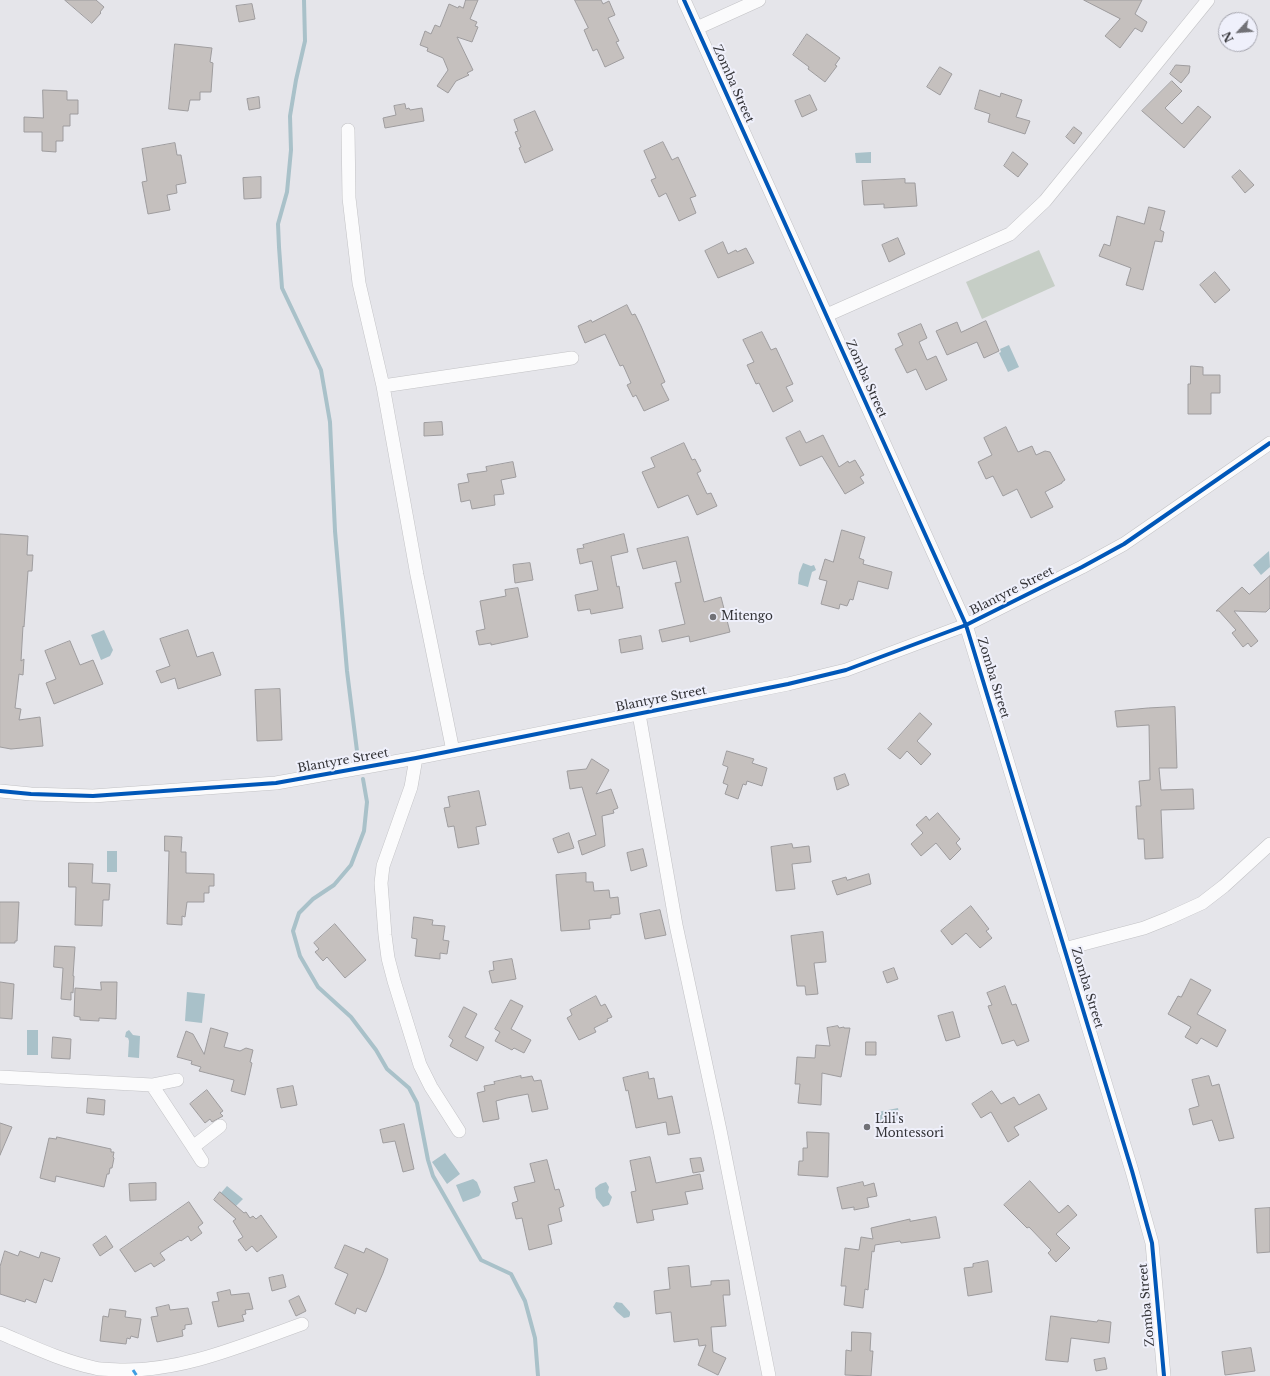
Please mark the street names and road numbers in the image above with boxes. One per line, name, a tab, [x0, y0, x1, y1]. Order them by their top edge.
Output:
street label: Zomba Street	[709, 43, 757, 125]
street label: Zomba Street	[842, 338, 890, 420]
street label: Blantyre Street	[968, 564, 1056, 618]
street label: Zomba Street	[974, 636, 1012, 720]
street label: Blantyre Street	[614, 683, 708, 715]
street label: Blantyre Street	[296, 746, 390, 776]
street label: Zomba Street	[1068, 946, 1106, 1030]
street label: Zomba Street	[1136, 1263, 1158, 1347]

